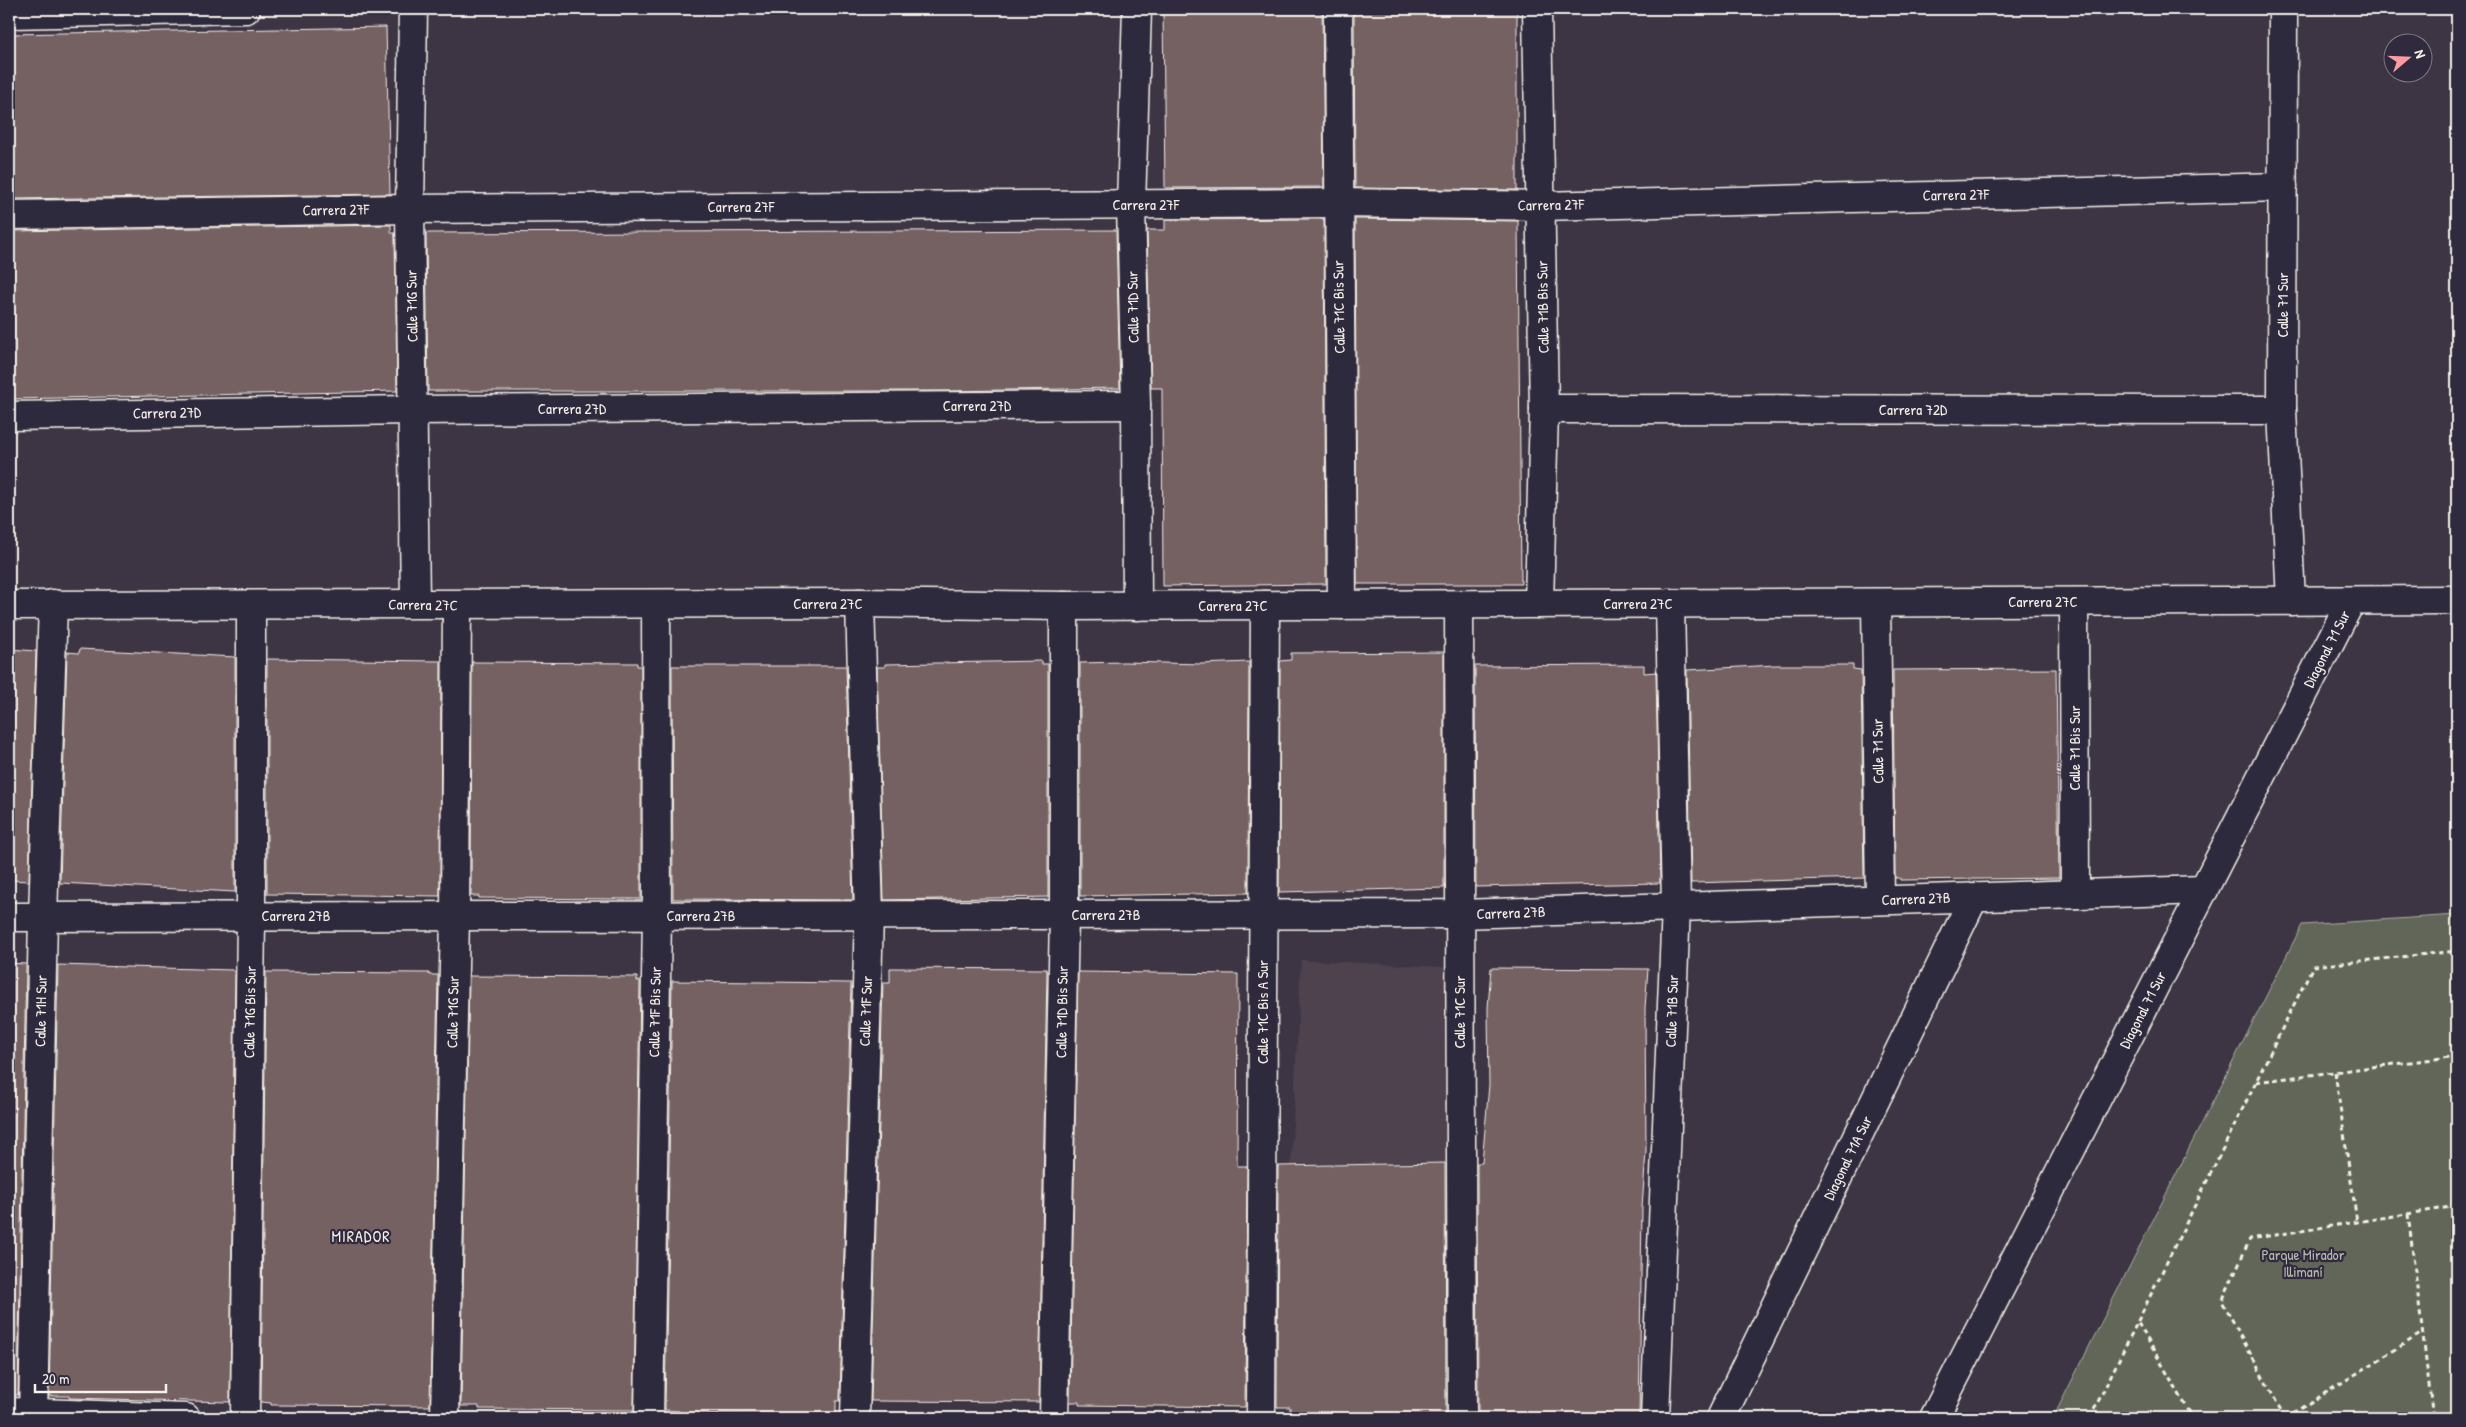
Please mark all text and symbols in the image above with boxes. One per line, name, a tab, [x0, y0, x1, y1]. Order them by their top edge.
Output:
north arrow	[2384, 32, 2434, 82]
text: N	[2411, 47, 2431, 61]
street label: Carrera 27F	[1922, 183, 1990, 206]
street label: Carrera 27F	[1517, 193, 1585, 216]
street label: Carrera 27F	[1113, 194, 1180, 215]
street label: Carrera 27F	[708, 196, 775, 217]
street label: Carrera 27F	[302, 198, 370, 221]
street label: Calle 71C Bis Sur	[1327, 260, 1350, 354]
street label: Calle 71B Bis Sur	[1531, 260, 1554, 354]
street label: Calle 71G Sur	[400, 270, 423, 342]
street label: Calle 71D Sur	[1121, 271, 1144, 343]
street label: Calle 71 Sur	[2272, 272, 2293, 337]
street label: Carrera 27D	[943, 395, 1012, 416]
street label: Carrera 27D	[538, 398, 607, 419]
street label: Carrera 72D	[1879, 399, 1948, 420]
street label: Carrera 27D	[133, 401, 202, 424]
street label: Carrera 27C	[2008, 591, 2078, 612]
street label: Carrera 27C	[388, 593, 458, 616]
street label: Carrera 27C	[793, 593, 863, 614]
street label: Carrera 27C	[1603, 593, 1673, 614]
street label: Carrera 27C	[1198, 595, 1268, 616]
street label: Diagonal 71 Sur	[2298, 606, 2355, 691]
street label: Calle 71 Bis Sur	[2064, 705, 2085, 791]
street label: Calle 71 Sur	[1866, 718, 1889, 784]
street label: Carrera 27B	[1881, 887, 1951, 910]
street label: Carrera 27B	[1476, 901, 1546, 924]
street label: Carrera 27B	[1072, 904, 1140, 925]
street label: Carrera 27B	[262, 905, 330, 926]
street label: Carrera 27B	[667, 905, 735, 926]
street label: Calle 71C Bis A Sur	[1252, 960, 1273, 1064]
street label: Calle 71G Bis Sur	[238, 965, 261, 1058]
street label: Calle 71D Bis Sur	[1050, 965, 1073, 1058]
street label: Calle 71F Bis Sur	[643, 966, 666, 1058]
street label: Diagonal 71 Sur	[2114, 967, 2171, 1052]
street label: Calle 71B Sur	[1660, 974, 1683, 1048]
street label: Calle 71H Sur	[29, 975, 52, 1047]
street label: Calle 71F Sur	[854, 975, 877, 1047]
street label: Calle 71C Sur	[1449, 975, 1470, 1049]
street label: Calle 71G Sur	[441, 976, 464, 1048]
street label: Diagonal 71A Sur	[1818, 1112, 1877, 1204]
district label: MIRADOR	[331, 1225, 391, 1247]
park label: Parque Mirador Illimaní	[2262, 1244, 2345, 1282]
scale bar	[35, 1362, 166, 1394]
text: 20 m	[42, 1368, 69, 1389]

